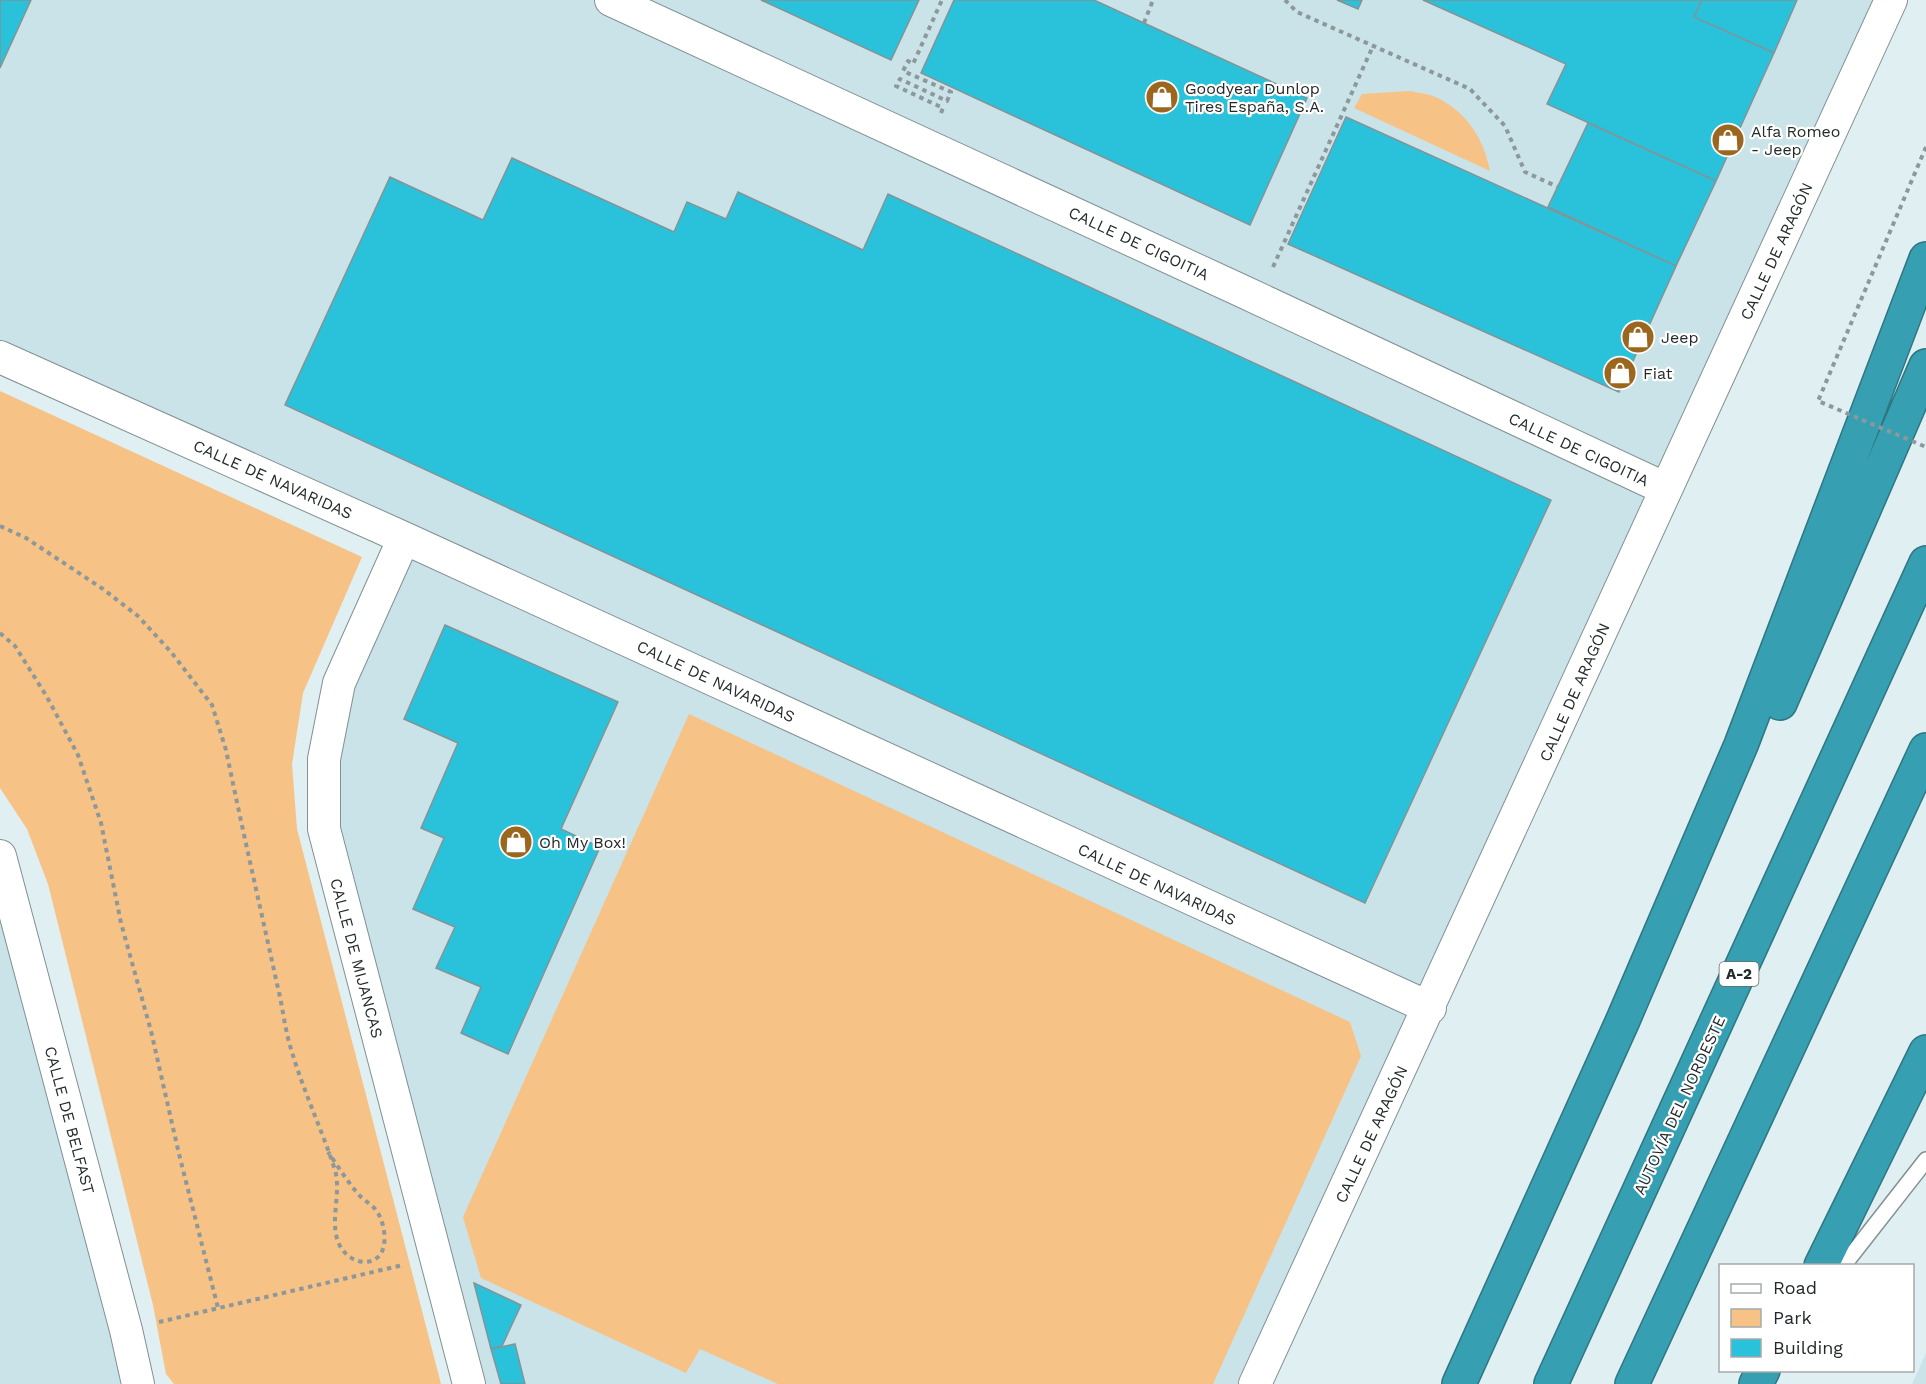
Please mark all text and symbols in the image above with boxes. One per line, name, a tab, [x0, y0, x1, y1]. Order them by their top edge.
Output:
shop icon: Goodyear Dunlop Tires España, S.A.	[1144, 79, 1180, 115]
place label: Goodyear Dunlop Tires España, S.A.	[1185, 79, 1324, 116]
shop icon: Alfa Romeo - Jeep	[1710, 122, 1746, 158]
place label: Alfa Romeo - Jeep	[1751, 122, 1840, 159]
street label: CALLE DE ARAGÓN	[1736, 179, 1817, 323]
street label: CALLE DE CIGOITIA	[1066, 203, 1212, 284]
shop icon: Jeep	[1620, 319, 1656, 355]
place label: Jeep	[1661, 328, 1698, 347]
shop icon: Fiat	[1602, 355, 1638, 391]
place label: Fiat	[1643, 364, 1673, 383]
street label: CALLE DE CIGOITIA	[1506, 409, 1652, 490]
street label: CALLE DE NAVARIDAS	[190, 436, 355, 523]
street label: CALLE DE ARAGÓN	[1535, 620, 1614, 764]
street label: CALLE DE NAVARIDAS	[634, 636, 798, 726]
shop icon: Oh My Box!	[498, 824, 534, 860]
place label: Oh My Box!	[539, 833, 626, 852]
street label: CALLE DE NAVARIDAS	[1075, 839, 1239, 929]
street label: CALLE DE MIJANCAS	[326, 876, 387, 1040]
road number: A-2	[1720, 962, 1758, 986]
street label: AUTOVÍA DEL NORDESTE	[1630, 1013, 1729, 1198]
street label: CALLE DE BELFAST	[41, 1044, 98, 1196]
street label: CALLE DE ARAGÓN	[1331, 1062, 1412, 1206]
legend	[1719, 1264, 1914, 1372]
text: Road	[1773, 1277, 1817, 1298]
text: Park	[1773, 1307, 1812, 1328]
text: Building	[1773, 1337, 1843, 1358]

